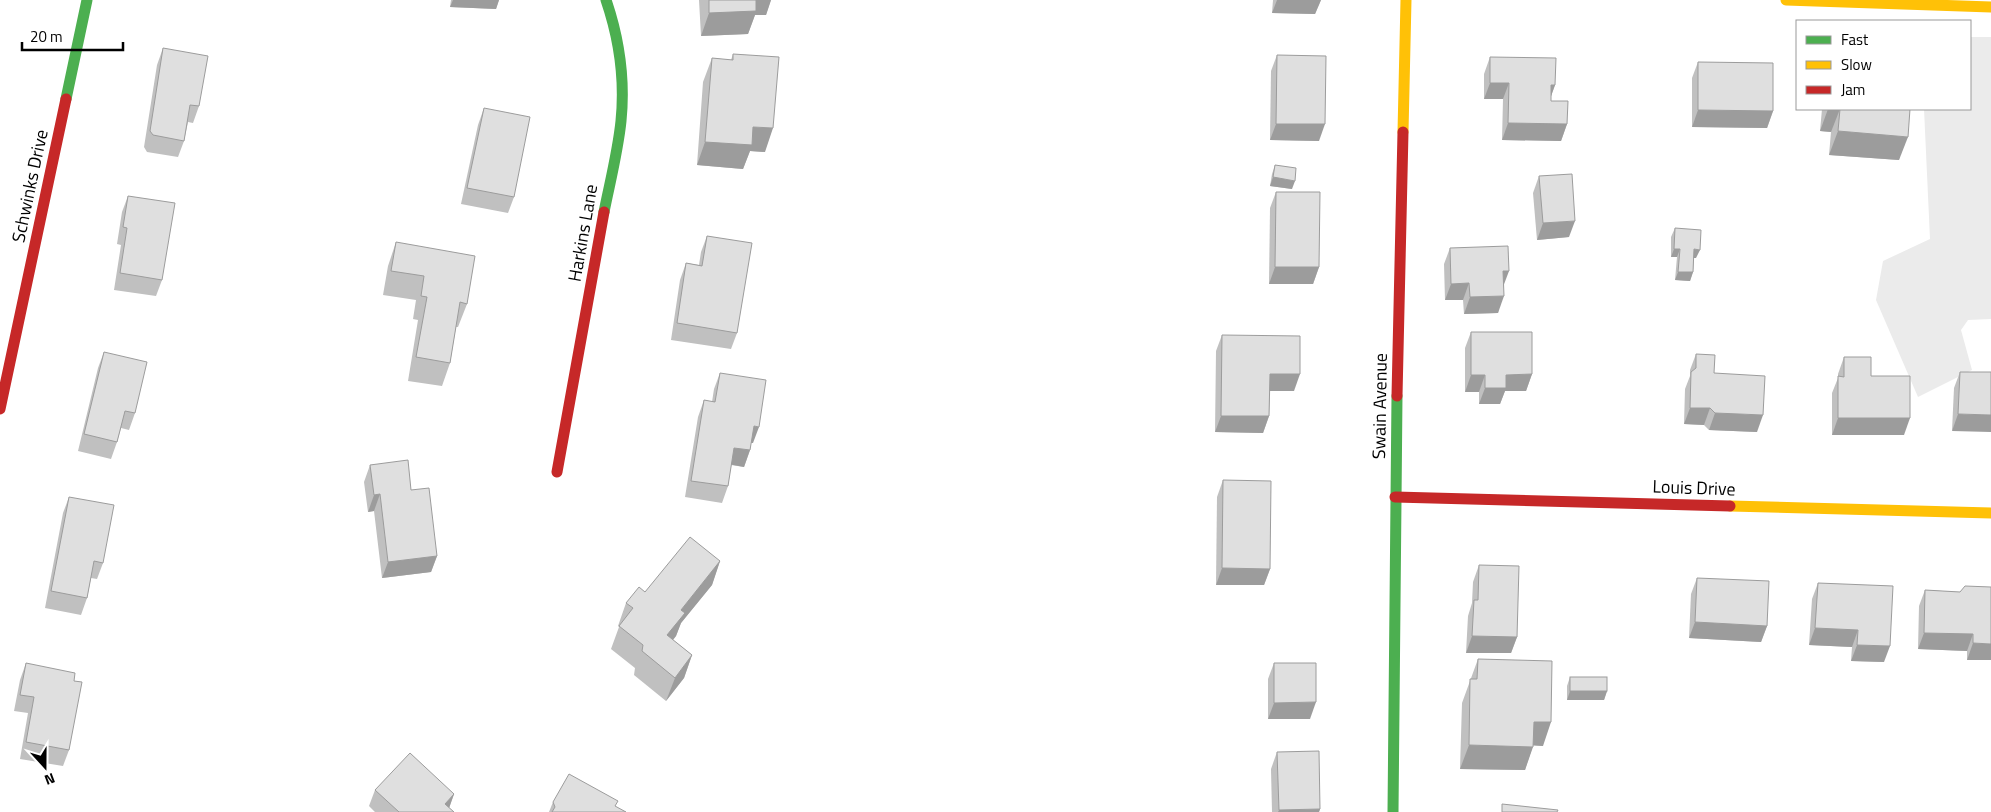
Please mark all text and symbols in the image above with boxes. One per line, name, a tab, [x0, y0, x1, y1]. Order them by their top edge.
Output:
scale bar	[22, 20, 124, 52]
legend	[1796, 20, 1971, 110]
text: 20 m	[30, 25, 63, 48]
text: Fast	[1841, 28, 1869, 51]
text: Slow	[1841, 53, 1872, 76]
text: Jam	[1841, 78, 1865, 101]
street label: Schwinks Drive	[4, 127, 55, 245]
street label: Harkins Lane	[561, 182, 604, 284]
street label: Swain Avenue	[1365, 353, 1394, 459]
street label: Louis Drive	[1652, 473, 1736, 502]
north arrow	[20, 742, 70, 792]
text: N	[42, 768, 58, 791]

